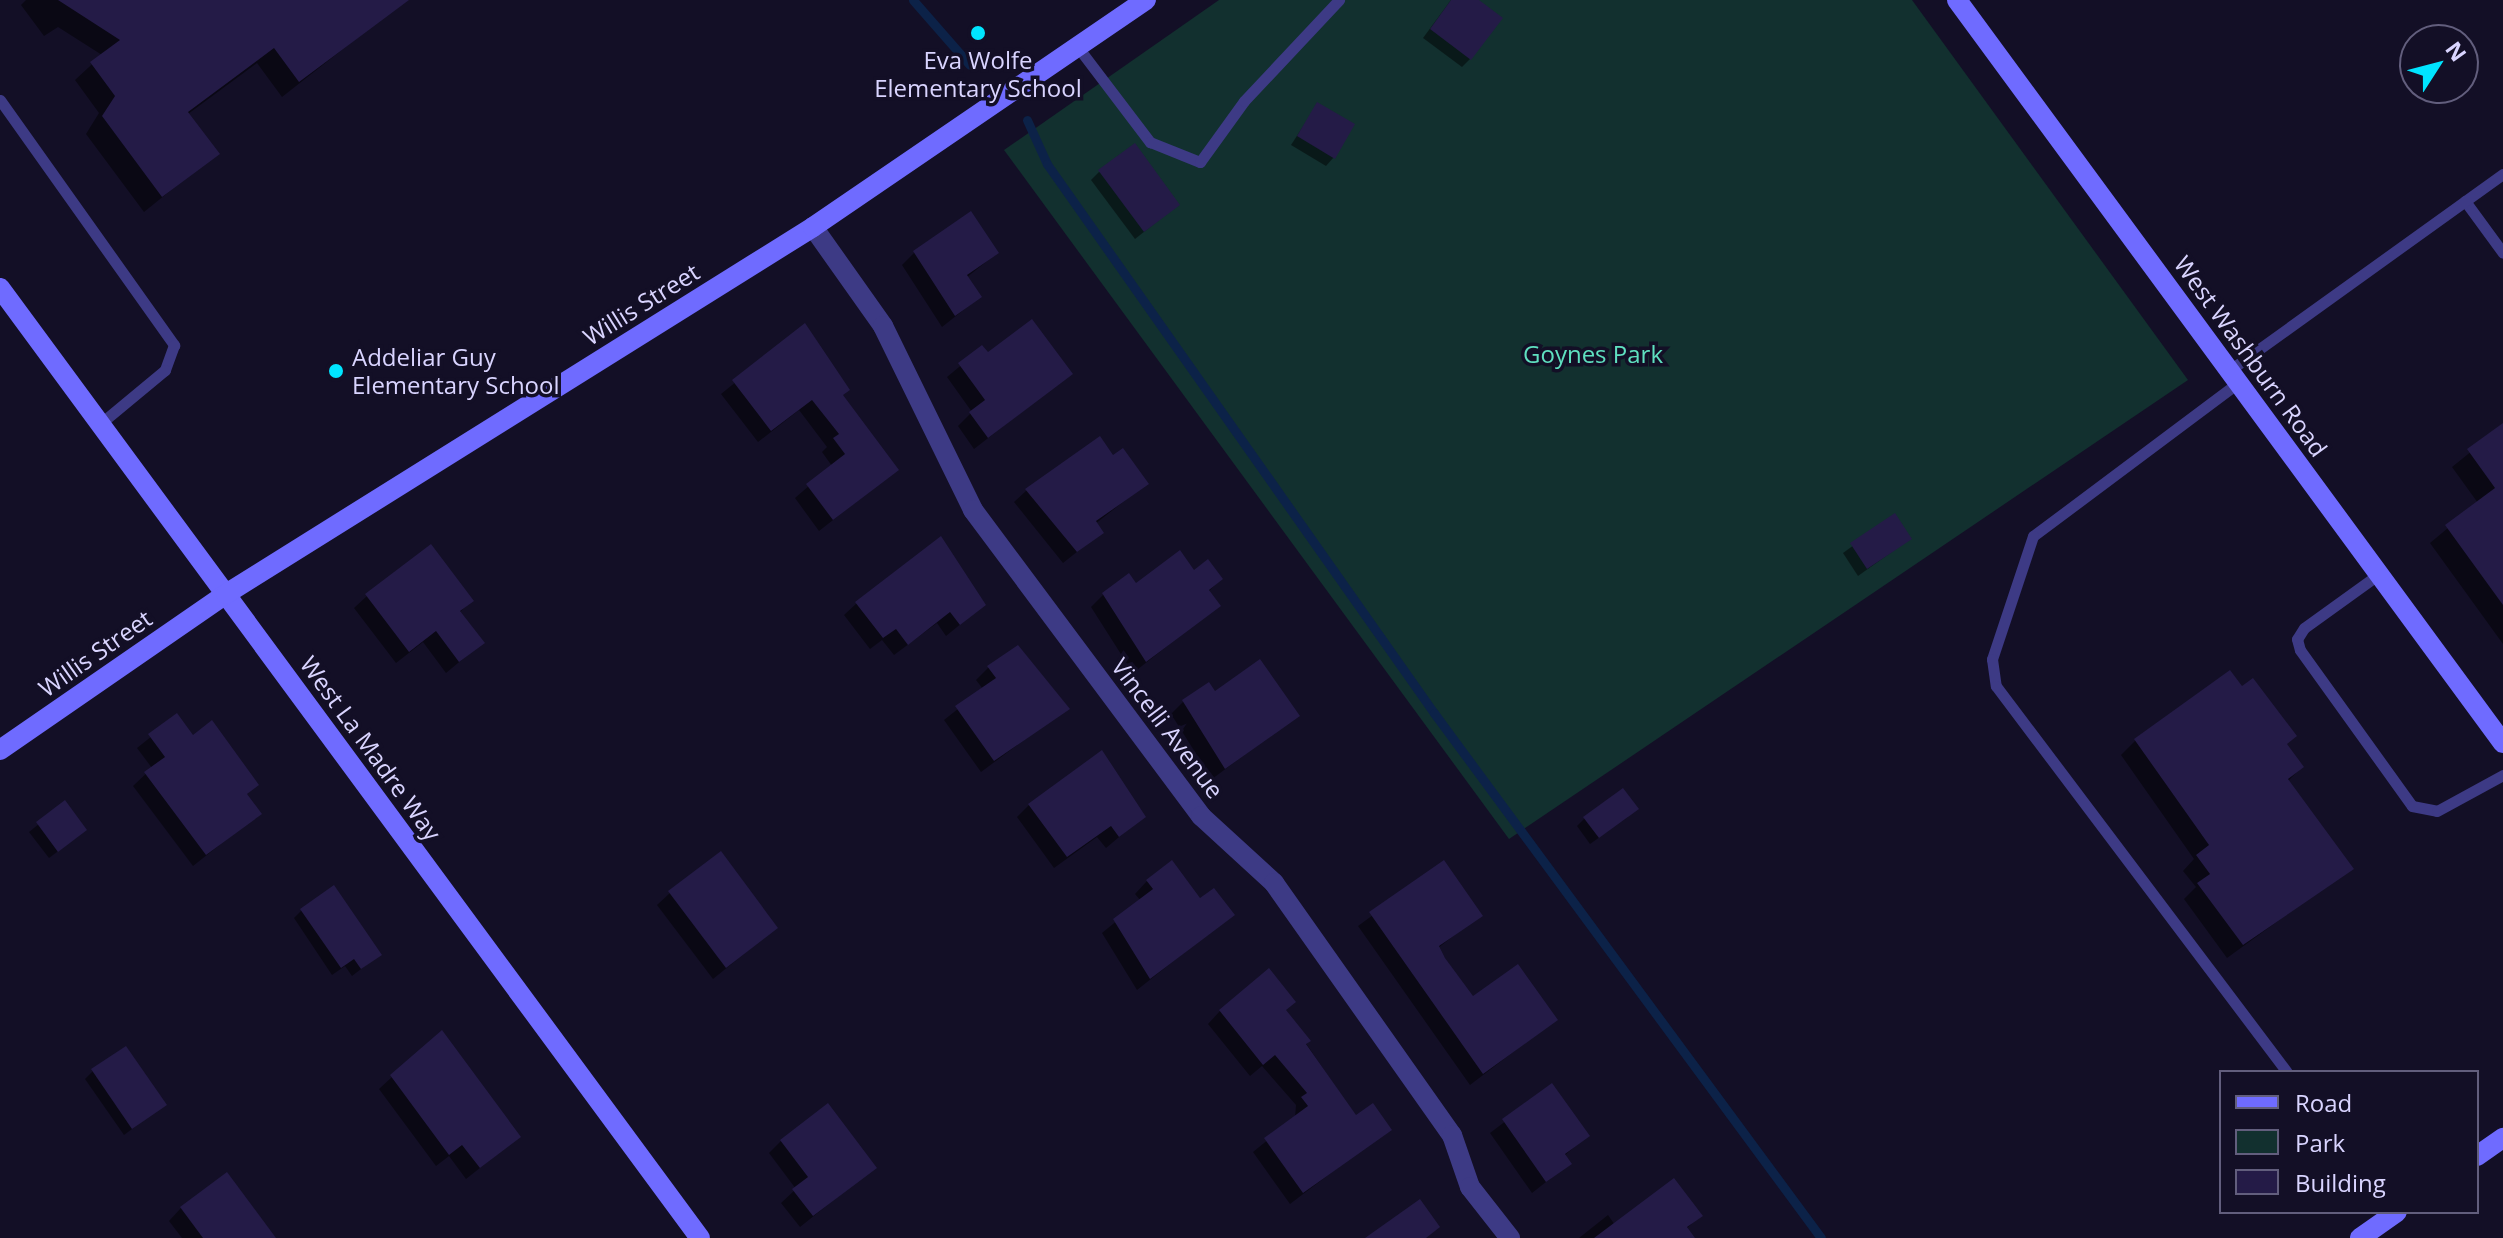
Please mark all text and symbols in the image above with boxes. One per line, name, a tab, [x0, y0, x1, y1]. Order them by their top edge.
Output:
marker: Eva Wolfe Elementary School	[969, 24, 987, 42]
north arrow	[2399, 24, 2479, 104]
text: N	[2439, 35, 2474, 67]
place label: Eva Wolfe Elementary School	[874, 46, 1082, 102]
street label: West Washburn Road	[2169, 250, 2333, 462]
street label: Willis Street	[578, 257, 704, 351]
park label: Goynes Park	[1523, 340, 1663, 368]
place label: Addeliar Guy Elementary School	[352, 343, 560, 399]
marker: Addeliar Guy Elementary School	[327, 362, 345, 380]
street label: Willis Street	[33, 604, 157, 702]
street label: West La Madre Way	[295, 650, 447, 846]
street label: Vincelli Avenue	[1106, 652, 1230, 804]
legend	[2219, 1070, 2479, 1214]
text: Road	[2295, 1086, 2352, 1119]
text: Park	[2295, 1126, 2345, 1159]
text: Building	[2295, 1166, 2386, 1199]

